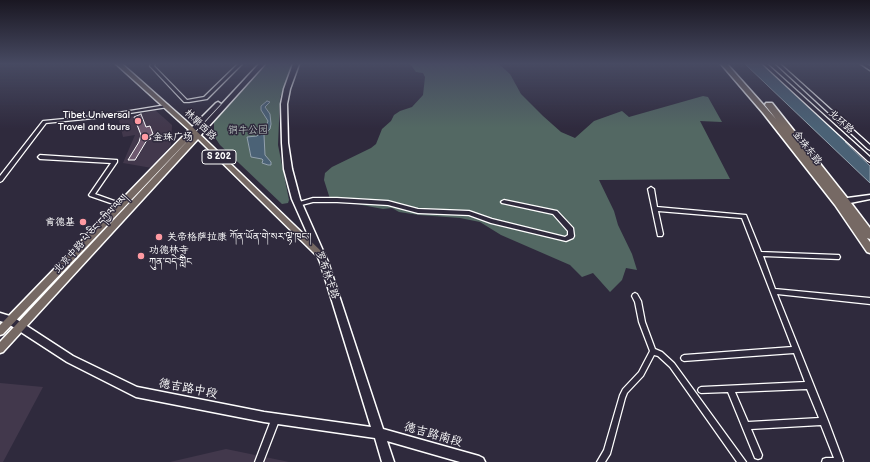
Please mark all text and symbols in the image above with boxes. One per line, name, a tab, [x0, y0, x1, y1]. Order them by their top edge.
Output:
street label: 林廓西路	[181, 107, 219, 143]
street label: 北环路	[826, 108, 856, 136]
place label: Tibet Universal Travel and tours	[58, 109, 130, 132]
marker: Tibet Universal Travel and tours	[133, 116, 143, 126]
park label: 铜牛公园	[228, 124, 268, 136]
street label: 金珠东路	[790, 129, 824, 167]
place label: 金珠广场	[153, 131, 193, 143]
marker: 金珠广场	[140, 132, 150, 142]
road number: S 202	[202, 150, 236, 164]
street label: 北京中路 པེ་ཅིང་དཀྱིལ་ལམ།	[51, 192, 131, 276]
place label: 肯德基	[45, 216, 75, 228]
marker: 肯德基	[78, 217, 88, 227]
place label: 关帝格萨拉康 ཀོན་ཡོན་གེ་སར་ལྷ་ཁང་།	[167, 231, 311, 243]
marker: 关帝格萨拉康 ཀོན་ཡོན་གེ་སར་ལྷ་ཁང་།	[154, 232, 164, 242]
place label: 功德林寺 ཀུན་བདེ་གླིང	[149, 244, 192, 268]
street label: 罗布林卡路	[313, 249, 341, 301]
marker: 功德林寺 ཀུན་བདེ་གླིང	[136, 251, 146, 261]
street label: 德吉路中段	[157, 376, 219, 402]
street label: 德吉路南段	[402, 420, 464, 450]

